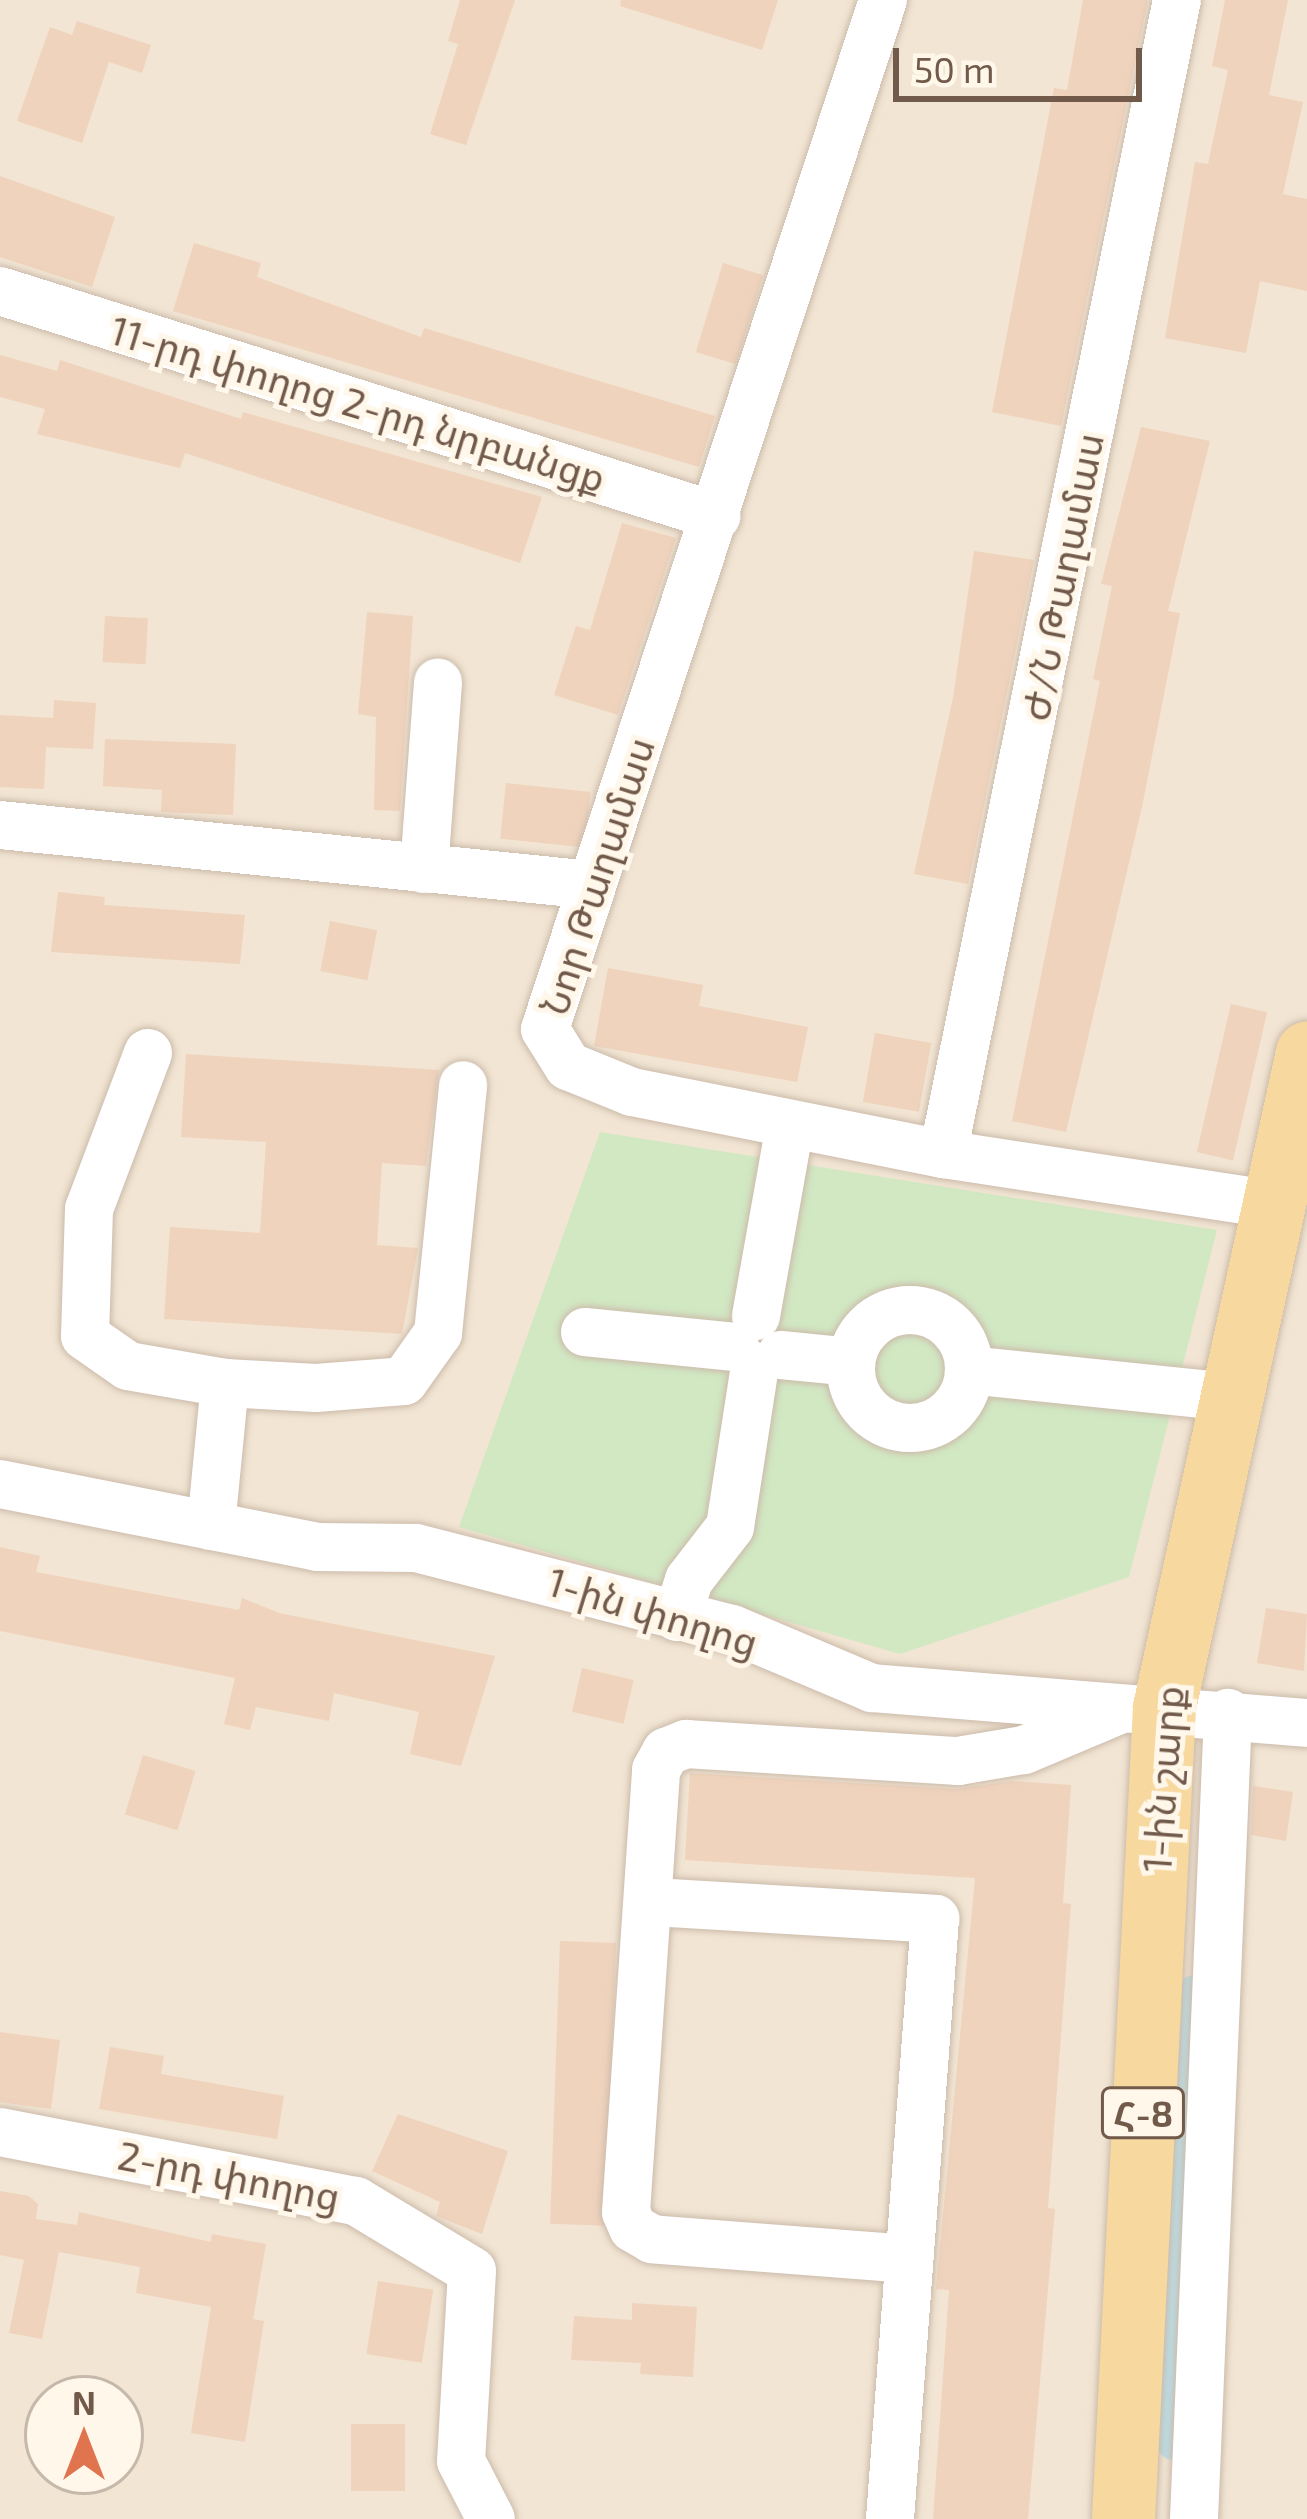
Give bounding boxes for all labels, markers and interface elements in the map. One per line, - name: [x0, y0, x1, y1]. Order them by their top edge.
- scale bar: [899, 24, 1148, 98]
- text: 50 m: [914, 47, 995, 90]
- street label: 11-րդ փողոց 2-րդ նրբանցք: [105, 306, 611, 502]
- street label: Ժ/Ն Թաղամաս: [1011, 429, 1113, 725]
- street label: Նոր Թաղամաս: [530, 731, 664, 1021]
- street label: 1-ին փողոց: [542, 1558, 764, 1666]
- street label: 1-ին շարք: [1133, 1684, 1193, 1874]
- road number: Հ-8: [1098, 2083, 1188, 2143]
- street label: 2-րդ փողոց: [114, 2132, 344, 2220]
- north arrow: [24, 2375, 144, 2495]
- text: N: [72, 2382, 96, 2422]

